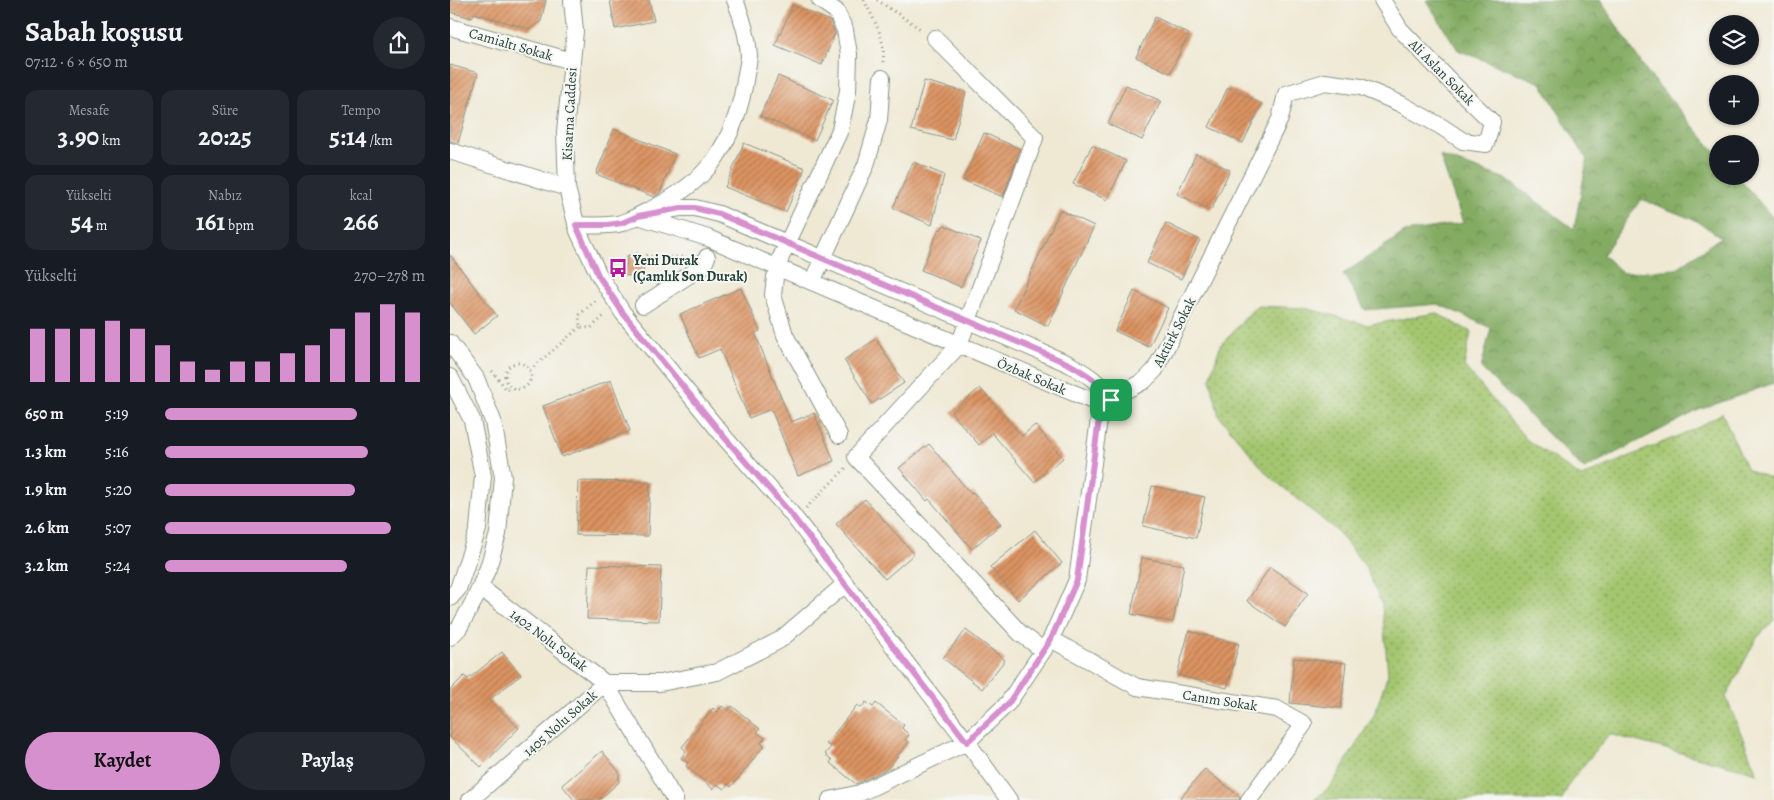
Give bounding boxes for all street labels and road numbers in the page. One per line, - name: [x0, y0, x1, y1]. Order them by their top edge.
- street label: Camialtı Sokak: [467, 23, 555, 66]
- street label: Ali Aslan Sokak: [1404, 34, 1479, 110]
- street label: Kisarna Caddesi: [558, 67, 581, 161]
- street label: Aktürk Sokak: [1148, 294, 1200, 371]
- street label: Özbak Sokak: [994, 353, 1069, 400]
- street label: 1402 Nolu Sokak: [506, 605, 592, 676]
- street label: Canım Sokak: [1181, 685, 1259, 716]
- street label: 1405 Nolu Sokak: [519, 686, 601, 761]

